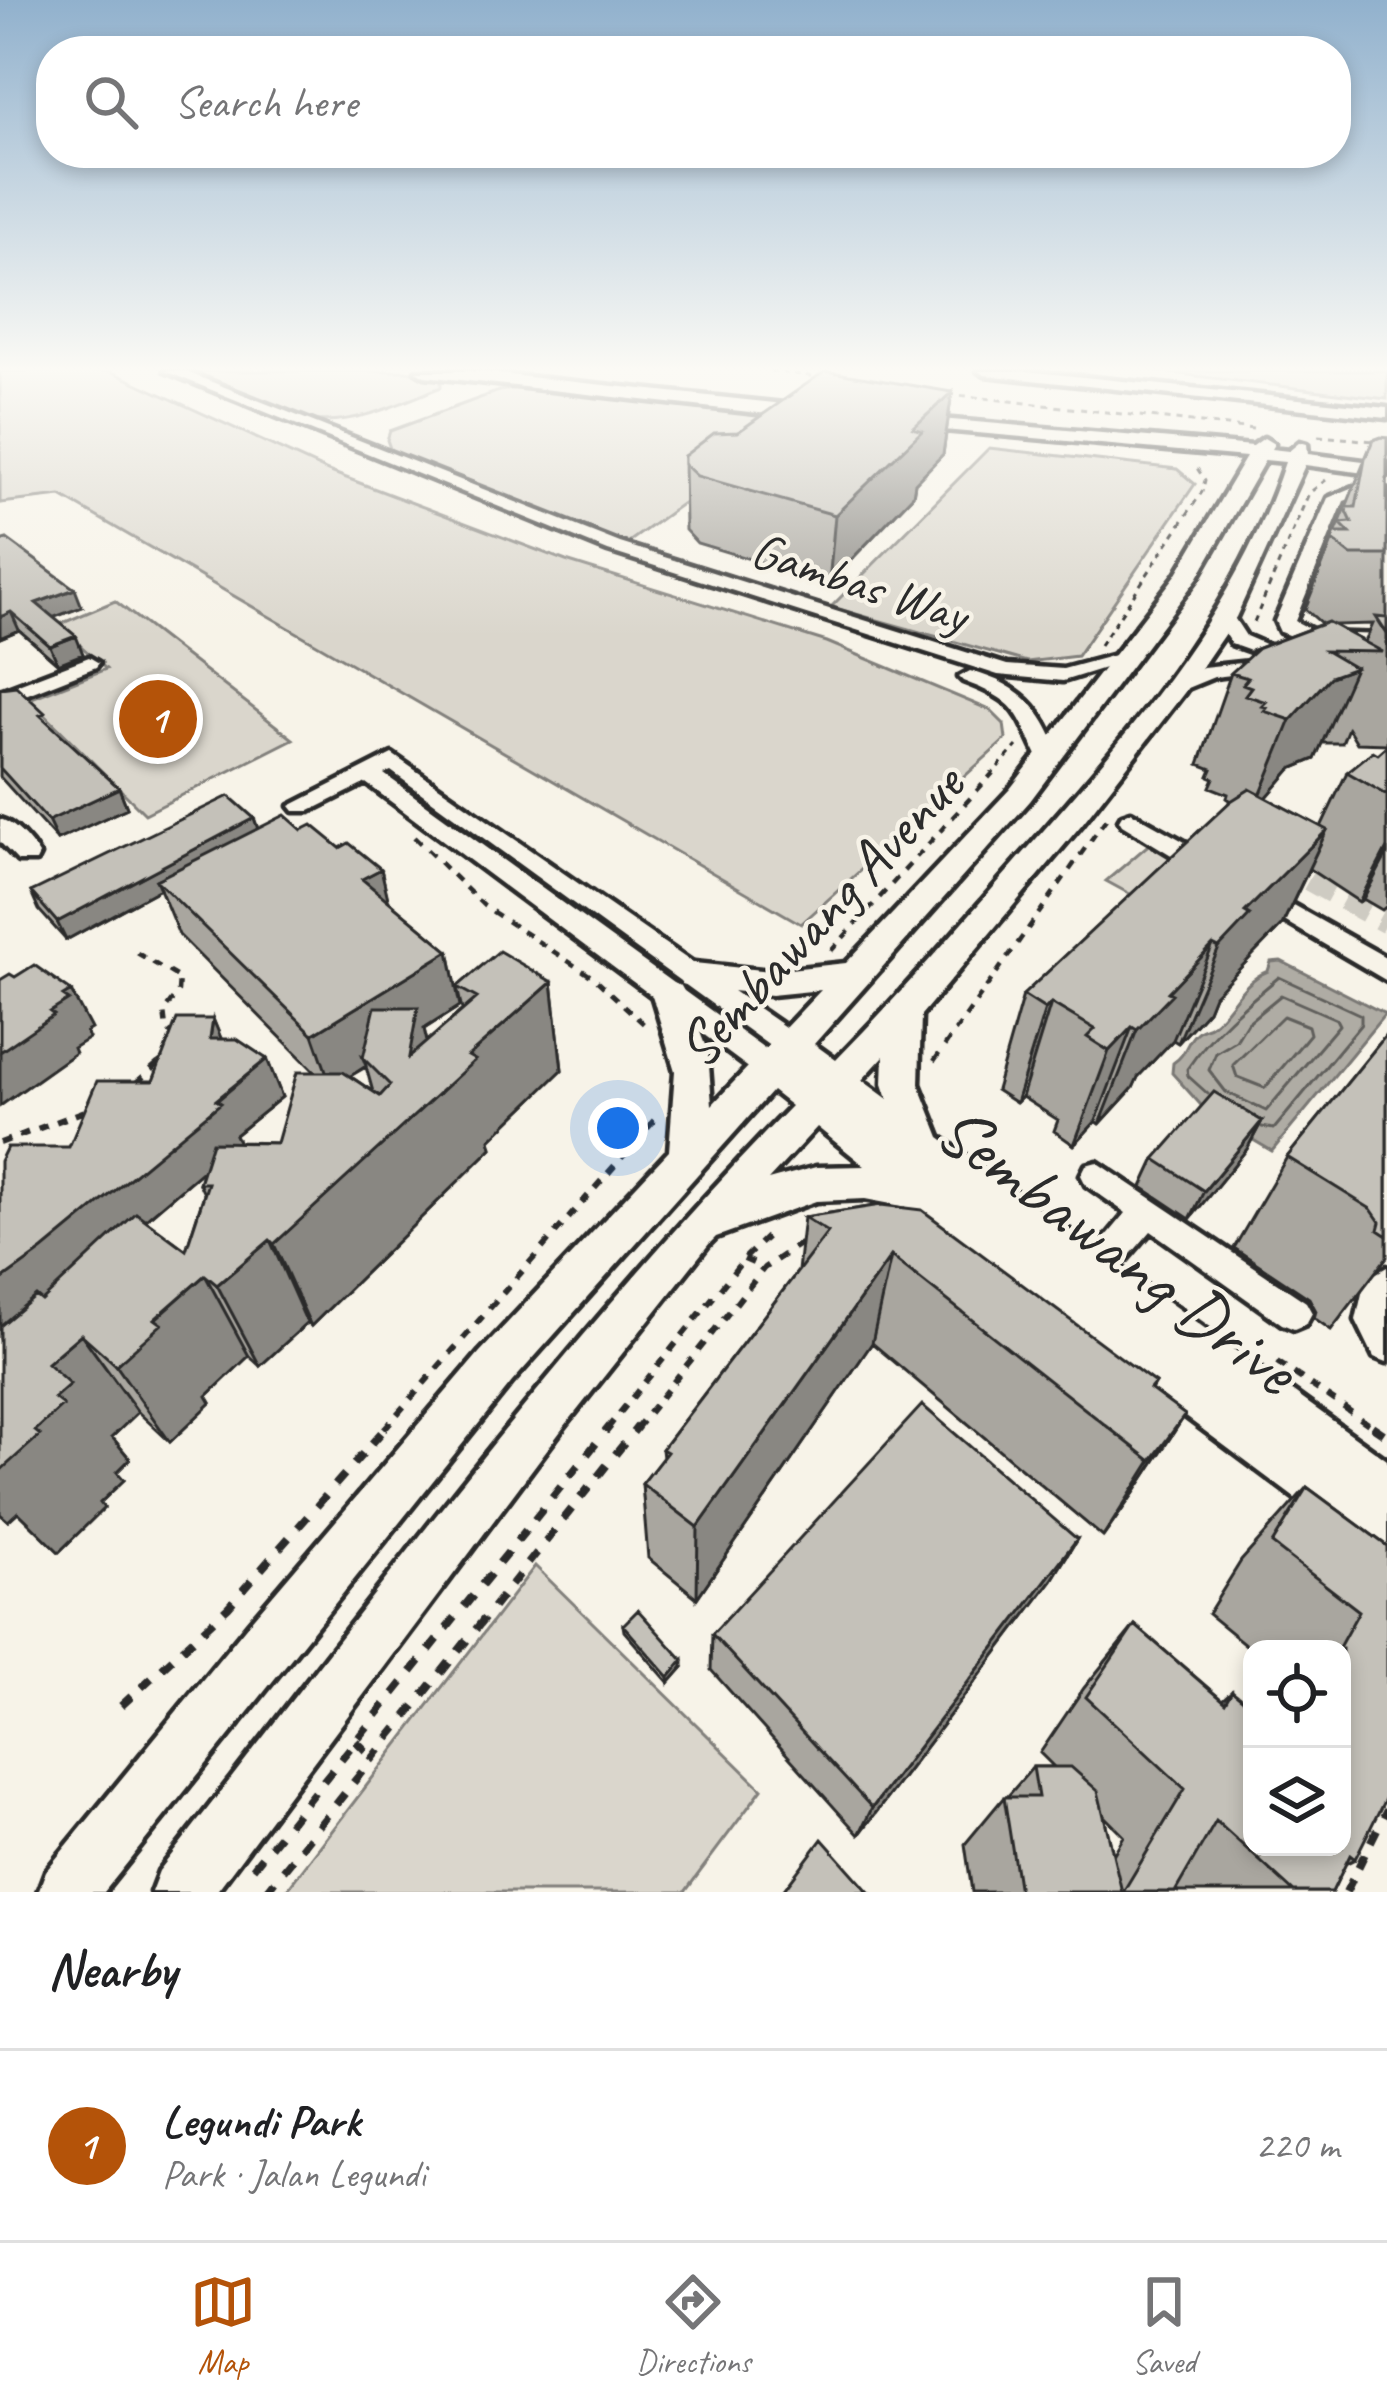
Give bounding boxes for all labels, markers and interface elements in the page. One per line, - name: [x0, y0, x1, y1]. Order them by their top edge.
- search box: [36, 36, 1351, 168]
- icon: search: [78, 69, 144, 135]
- text: Search here: [174, 74, 357, 131]
- street label: Gambas Way: [744, 517, 979, 648]
- pin: 1: [119, 674, 197, 764]
- street label: Sembawang Avenue: [660, 745, 982, 1083]
- street label: Sembawang Drive: [919, 1084, 1319, 1417]
- your location: [588, 1098, 648, 1158]
- map controls: [1243, 1640, 1351, 1856]
- button: locate: [1243, 1640, 1351, 1748]
- button: layers: [1243, 1748, 1351, 1856]
- text: Nearby: [48, 1938, 176, 2002]
- text: Legundi Park: [162, 2093, 360, 2150]
- text: 1: [78, 2121, 96, 2170]
- text: 220 m: [1255, 2121, 1339, 2170]
- text: Park · Jalan Legundi: [162, 2150, 426, 2199]
- tab: Map: [190, 2269, 256, 2383]
- tab: Directions: [636, 2269, 751, 2383]
- tab: Saved: [1131, 2269, 1197, 2383]

